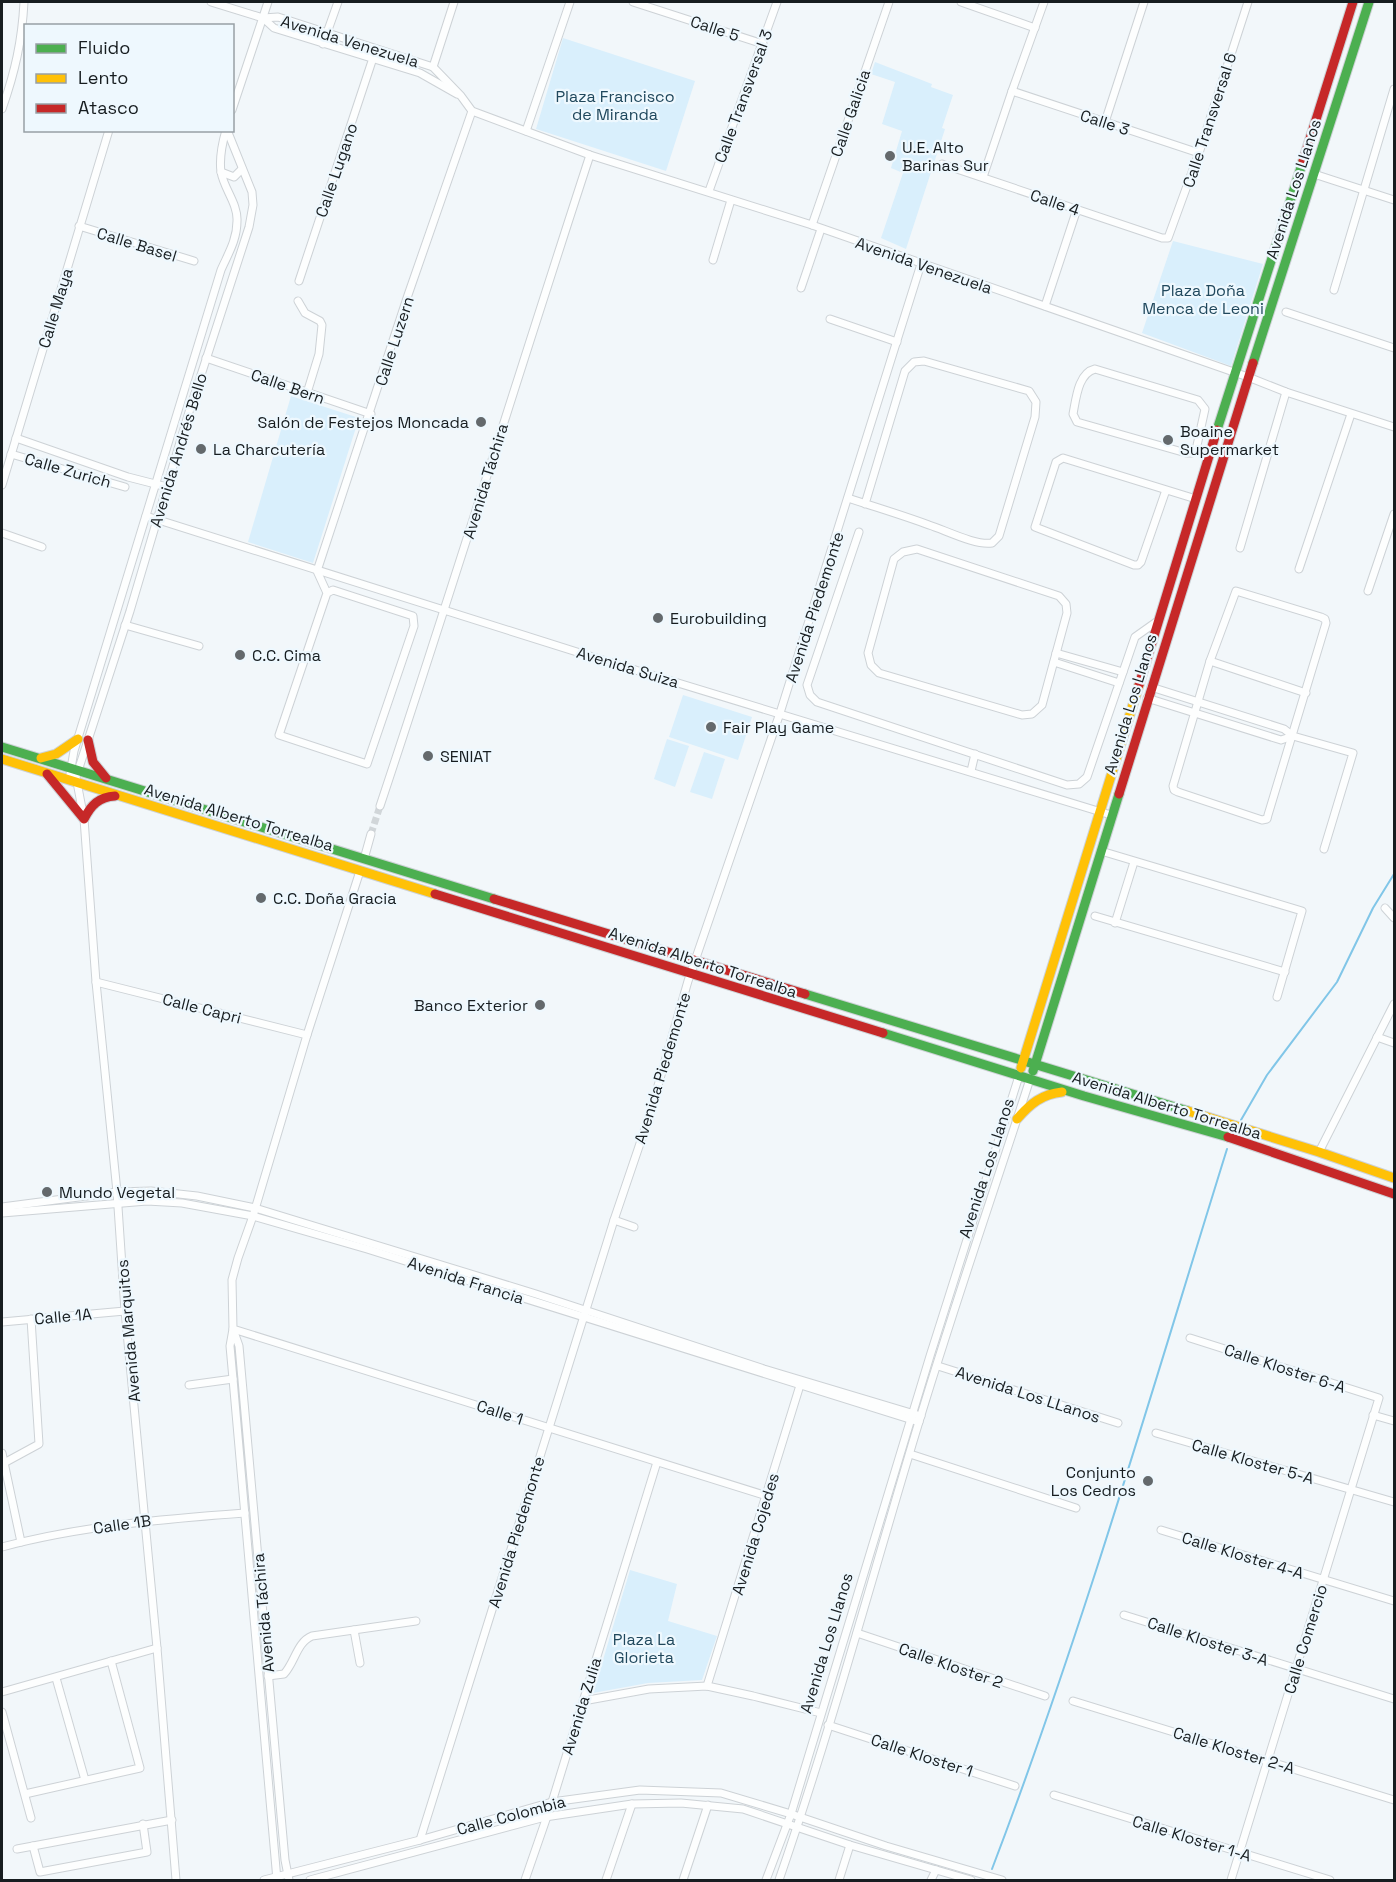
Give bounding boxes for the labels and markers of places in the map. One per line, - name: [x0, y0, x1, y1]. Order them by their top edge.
- place label: U.E. Alto Barinas Sur: [902, 137, 989, 176]
- marker: U.E. Alto Barinas Sur: [883, 149, 897, 163]
- place label: Salón de Festejos Moncada: [258, 412, 469, 433]
- marker: Salón de Festejos Moncada: [474, 415, 488, 429]
- place label: Boaine Supermarket: [1180, 421, 1279, 460]
- marker: Boaine Supermarket: [1161, 433, 1175, 447]
- place label: La Charcutería: [213, 439, 325, 460]
- marker: La Charcutería: [194, 442, 208, 456]
- place label: Eurobuilding: [670, 608, 767, 629]
- marker: Eurobuilding: [651, 611, 665, 625]
- place label: C.C. Cima: [252, 645, 321, 666]
- marker: C.C. Cima: [233, 648, 247, 662]
- place label: Fair Play Game: [723, 717, 834, 738]
- marker: Fair Play Game: [704, 720, 718, 734]
- place label: SENIAT: [440, 746, 492, 767]
- marker: SENIAT: [421, 749, 435, 763]
- place label: C.C. Doña Gracia: [273, 888, 396, 909]
- marker: C.C. Doña Gracia: [254, 891, 268, 905]
- place label: Banco Exterior: [414, 995, 528, 1016]
- marker: Banco Exterior: [533, 998, 547, 1012]
- place label: Mundo Vegetal: [59, 1182, 175, 1203]
- marker: Mundo Vegetal: [40, 1185, 54, 1199]
- place label: Conjunto Los Cedros: [1051, 1462, 1136, 1501]
- marker: Conjunto Los Cedros: [1141, 1474, 1155, 1488]

